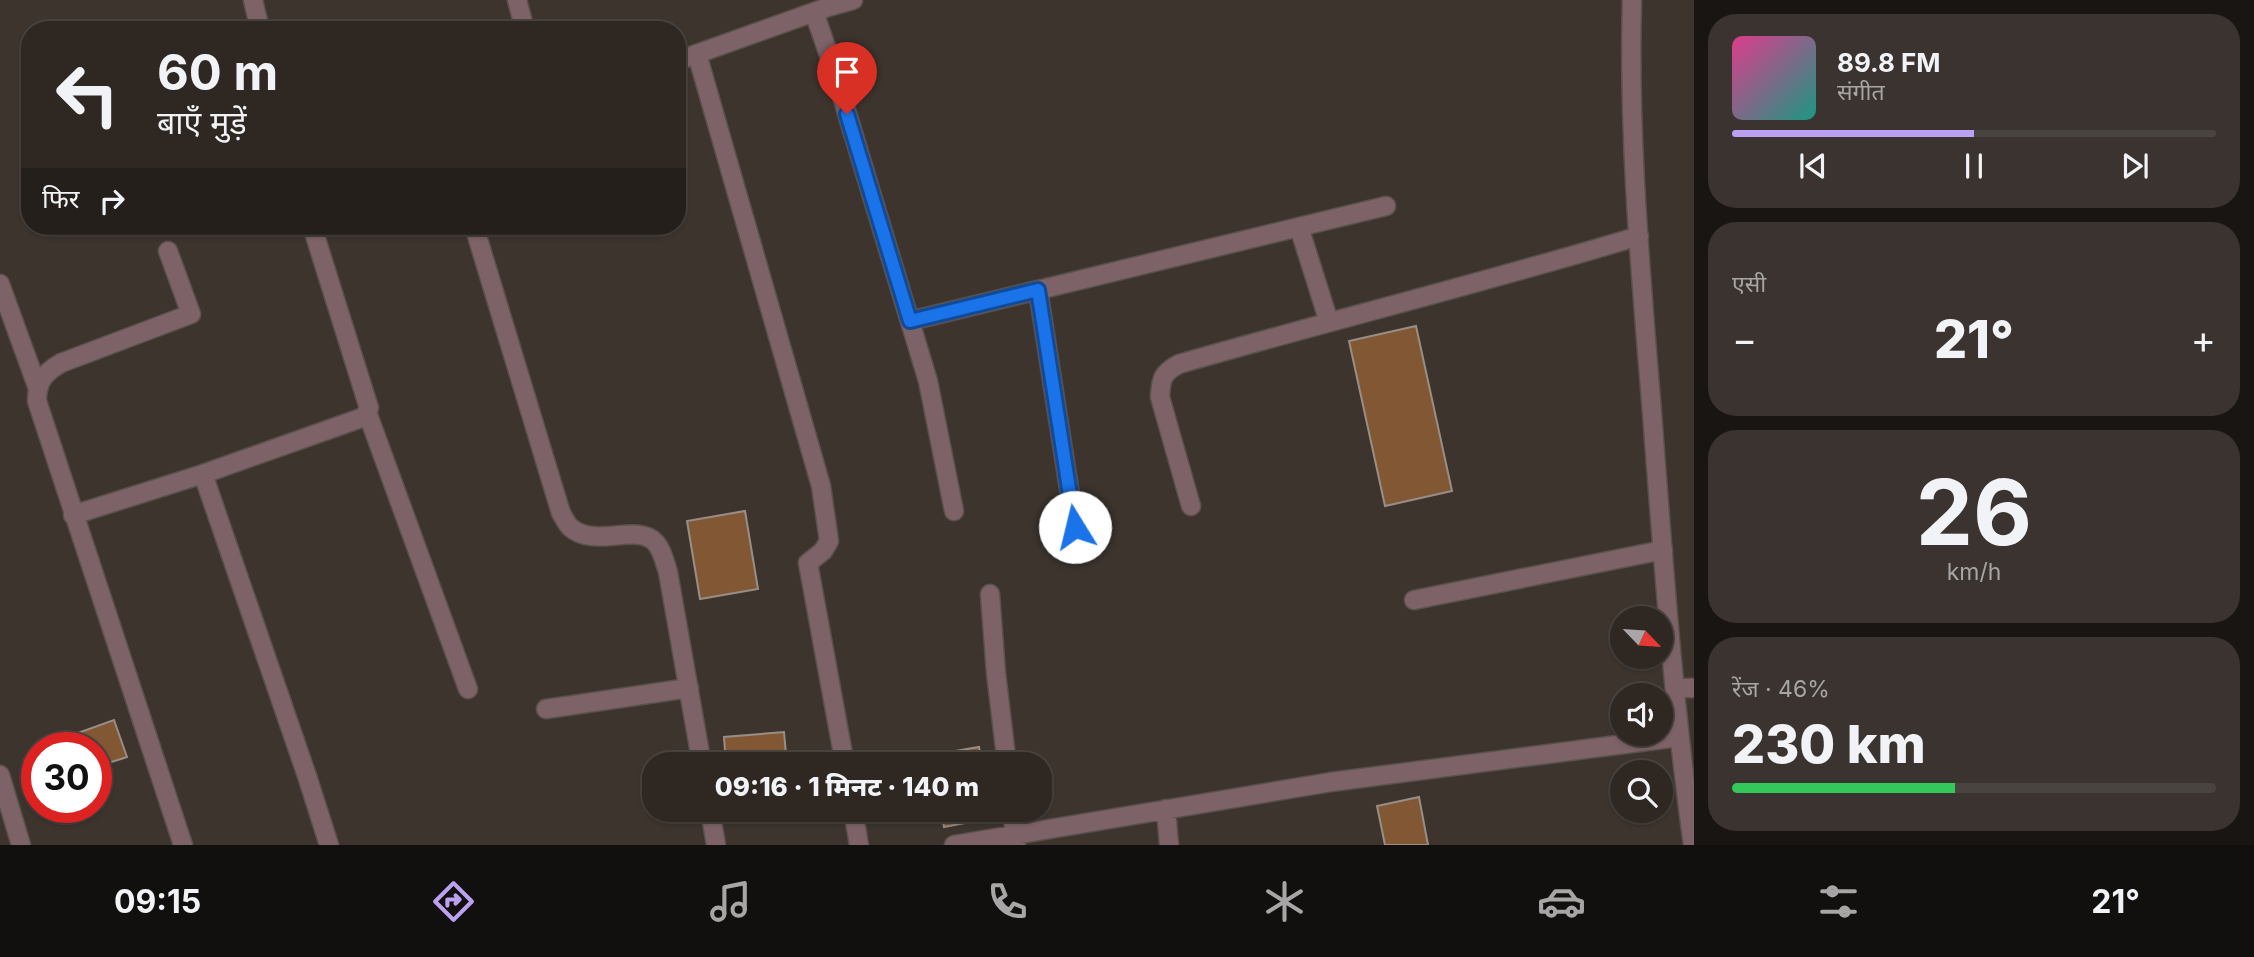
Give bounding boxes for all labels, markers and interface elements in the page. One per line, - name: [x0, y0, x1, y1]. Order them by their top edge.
- pin: [817, 42, 877, 114]
- text: 60 m: [157, 43, 278, 102]
- text: 89.8 FM: [1837, 47, 1941, 78]
- icon: left: [42, 49, 133, 140]
- icon: arrive: [828, 53, 866, 91]
- text: संगीत: [1837, 78, 1885, 106]
- text: बाएँ मुड़ें: [157, 103, 247, 142]
- icon: previous: [1794, 147, 1832, 185]
- icon: pause: [1955, 147, 1993, 185]
- icon: next: [2116, 147, 2154, 185]
- icon: right: [93, 182, 131, 220]
- text: फिर: [42, 183, 79, 214]
- text: एसी: [1732, 270, 1766, 298]
- text: 21°: [1934, 308, 2014, 371]
- text: −: [1732, 316, 1757, 362]
- text: +: [2191, 316, 2216, 362]
- text: 26: [1916, 457, 2032, 567]
- position arrow: [1038, 490, 1112, 564]
- text: km/h: [1947, 558, 2001, 586]
- north arrow: [1610, 606, 1673, 668]
- map controls: [1610, 606, 1673, 823]
- text: रेंज · 46%: [1732, 675, 1830, 703]
- button: sound: [1610, 683, 1673, 746]
- text: 230 km: [1732, 713, 1926, 776]
- speed limit sign: 30: [21, 732, 112, 823]
- button: search: [1610, 760, 1673, 823]
- text: 09:16 · 1 मिनट · 140 m: [715, 771, 979, 802]
- icon: directions: [429, 877, 478, 926]
- icon: music: [706, 877, 755, 926]
- icon: phone: [983, 877, 1032, 926]
- icon: climate: [1260, 877, 1309, 926]
- icon: car: [1537, 877, 1586, 926]
- icon: filters: [1814, 877, 1863, 926]
- text: 09:15: [114, 882, 201, 921]
- text: 21°: [2091, 882, 2140, 921]

